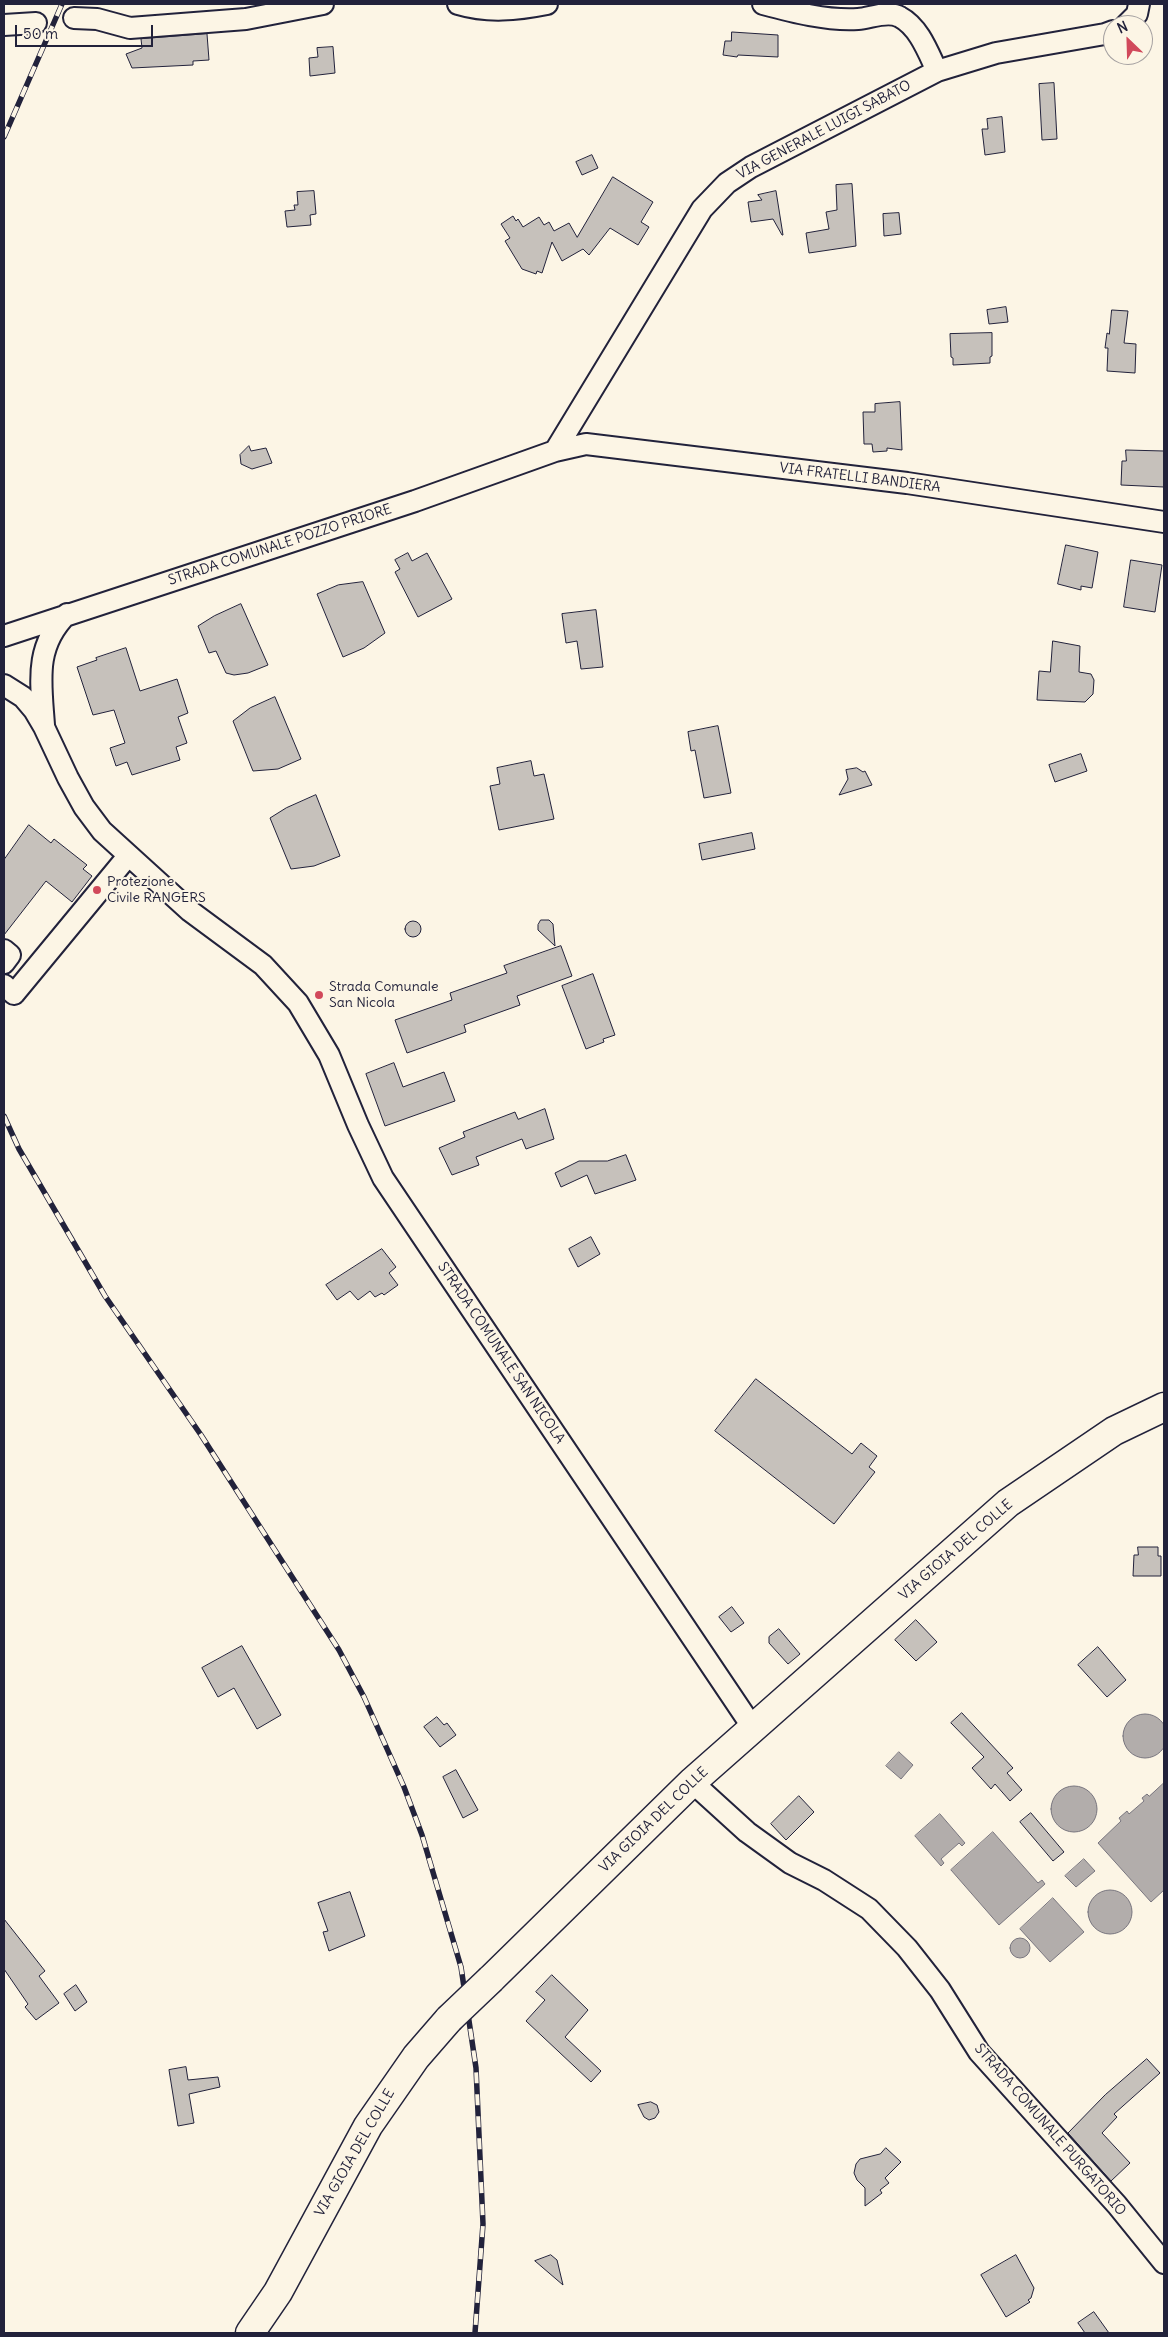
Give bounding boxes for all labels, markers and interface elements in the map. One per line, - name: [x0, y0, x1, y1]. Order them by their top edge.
- scale bar: [18, 15, 155, 47]
- north arrow: [1103, 15, 1153, 65]
- text: N: [1114, 17, 1130, 37]
- text: 50 m: [23, 24, 58, 43]
- street label: VIA GENERALE LUIGI SABATO: [734, 77, 914, 183]
- street label: VIA FRATELLI BANDIERA: [778, 460, 942, 496]
- street label: STRADA COMUNALE POZZO PRIORE: [166, 501, 394, 589]
- place label: Protezione Civile RANGERS: [107, 874, 206, 906]
- marker: Protezione Civile RANGERS: [91, 884, 103, 896]
- place label: Strada Comunale San Nicola: [329, 979, 438, 1012]
- marker: Strada Comunale San Nicola: [313, 989, 325, 1001]
- street label: STRADA COMUNALE SAN NICOLA: [434, 1259, 568, 1447]
- street label: VIA GIOIA DEL COLLE: [896, 1496, 1016, 1604]
- street label: VIA GIOIA DEL COLLE: [596, 1764, 712, 1876]
- street label: STRADA COMUNALE PURGATORIO: [971, 2041, 1129, 2219]
- street label: VIA GIOIA DEL COLLE: [312, 2086, 398, 2220]

